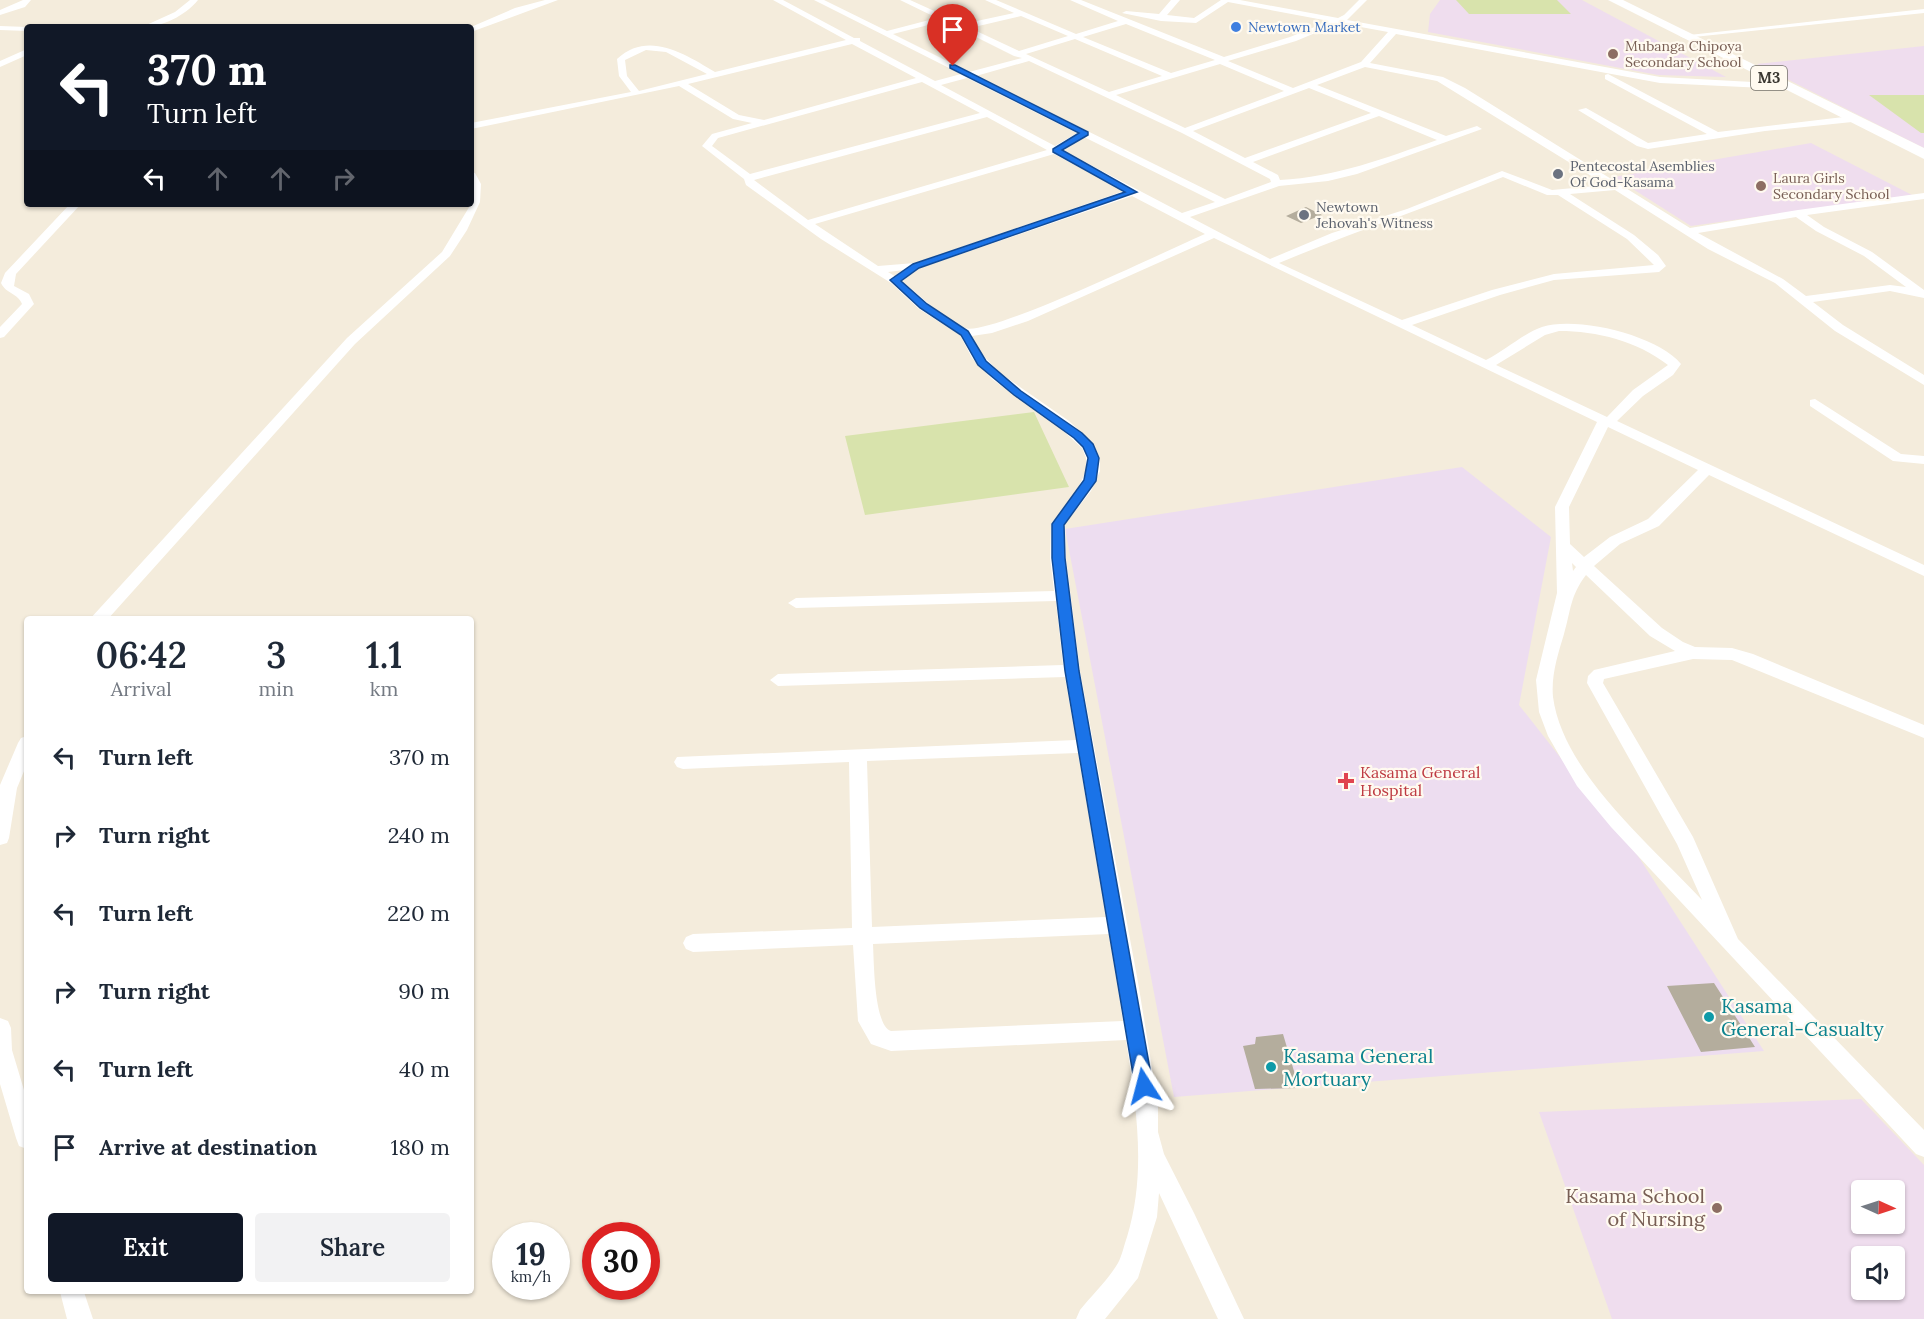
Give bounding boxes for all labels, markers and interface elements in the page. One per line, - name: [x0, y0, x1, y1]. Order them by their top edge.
- pin: [927, 4, 978, 66]
- icon: arrive: [936, 13, 969, 46]
- place label: Newtown Market: [1248, 18, 1361, 36]
- marker: Newtown Market: [1229, 20, 1243, 34]
- place label: Mubanga Chipoya Secondary School: [1625, 37, 1742, 71]
- text: 370 m: [147, 43, 267, 97]
- marker: Mubanga Chipoya Secondary School: [1606, 47, 1620, 61]
- icon: left: [48, 48, 126, 126]
- road number: M3: [1751, 66, 1787, 90]
- text: Turn left: [147, 96, 257, 130]
- place label: Pentecostal Asemblies Of God-Kasama: [1570, 157, 1715, 191]
- icon: left: [138, 162, 171, 195]
- icon: ahead: [201, 162, 234, 195]
- icon: ahead: [264, 162, 297, 195]
- icon: right: [327, 162, 360, 195]
- marker: Pentecostal Asemblies Of God-Kasama: [1551, 167, 1565, 181]
- place label: Laura Girls Secondary School: [1773, 169, 1890, 203]
- marker: Laura Girls Secondary School: [1754, 179, 1768, 193]
- place label: Newtown Jehovah's Witness: [1315, 198, 1433, 232]
- marker: Newtown Jehovah's Witness: [1297, 208, 1311, 222]
- text: 06:42: [96, 632, 187, 678]
- text: 3: [266, 632, 286, 678]
- text: 1.1: [366, 632, 402, 678]
- text: Arrival: [111, 676, 172, 701]
- text: min: [258, 676, 294, 701]
- text: km: [370, 676, 398, 701]
- icon: left: [48, 741, 81, 774]
- text: Turn left: [99, 743, 193, 771]
- text: 370 m: [389, 743, 450, 771]
- place label: Kasama General Hospital: [1360, 762, 1480, 800]
- marker: Kasama General Hospital: [1337, 772, 1355, 790]
- icon: right: [48, 819, 81, 852]
- text: Turn right: [99, 821, 210, 849]
- text: 240 m: [388, 821, 450, 849]
- icon: left: [48, 897, 81, 930]
- text: Turn left: [99, 899, 193, 927]
- text: 220 m: [387, 899, 450, 927]
- icon: right: [48, 975, 81, 1008]
- text: Turn right: [99, 977, 210, 1005]
- text: 90 m: [398, 977, 450, 1005]
- place label: Kasama General-Casualty: [1721, 993, 1884, 1041]
- marker: Kasama General-Casualty: [1702, 1010, 1716, 1024]
- place label: Kasama General Mortuary: [1283, 1043, 1433, 1091]
- icon: left: [48, 1053, 81, 1086]
- position arrow: [1112, 1054, 1176, 1118]
- text: Turn left: [99, 1055, 193, 1083]
- text: 40 m: [399, 1055, 450, 1083]
- marker: Kasama General Mortuary: [1264, 1060, 1278, 1074]
- icon: arrive: [48, 1131, 81, 1164]
- text: Arrive at destination: [99, 1133, 317, 1161]
- text: 180 m: [391, 1133, 450, 1161]
- north arrow: [1851, 1180, 1905, 1234]
- map controls: [1851, 1180, 1905, 1300]
- place label: Kasama School of Nursing: [1565, 1183, 1706, 1231]
- marker: Kasama School of Nursing: [1710, 1201, 1724, 1215]
- button: Exit: [48, 1213, 243, 1282]
- button: Share: [255, 1213, 450, 1282]
- speed limit sign: 30: [582, 1222, 660, 1300]
- text: 19: [516, 1235, 546, 1273]
- button: sound: [1851, 1246, 1905, 1300]
- text: km/h: [511, 1267, 551, 1286]

